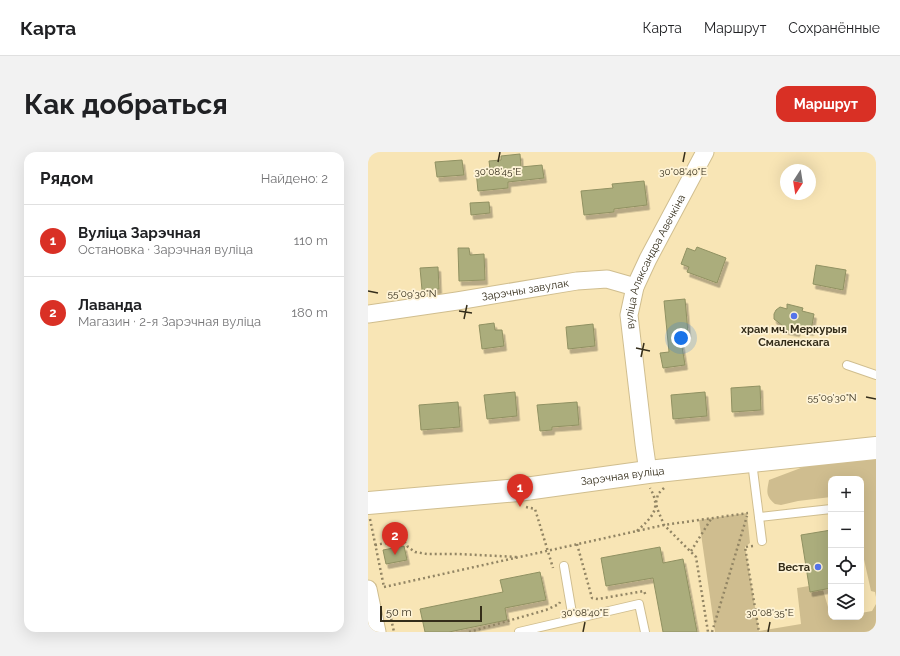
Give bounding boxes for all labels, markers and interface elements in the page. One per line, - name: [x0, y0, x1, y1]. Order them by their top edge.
- text: Карта: [20, 17, 76, 39]
- text: Карта: [643, 20, 682, 36]
- text: Маршрут: [704, 20, 766, 36]
- text: Сохранённые: [788, 20, 880, 36]
- button: Маршрут: [776, 86, 876, 122]
- text: Как добраться: [24, 88, 228, 121]
- north arrow: [780, 164, 816, 200]
- text: 30°08'45"E: [475, 166, 521, 177]
- text: 30°08'40"E: [659, 166, 707, 177]
- text: Рядом: [40, 168, 93, 188]
- text: Найдено: 2: [261, 171, 328, 186]
- street label: вуліца Аляксандра Авечкіна: [623, 192, 688, 330]
- text: Вуліца Зарэчная: [78, 224, 201, 242]
- text: 1: [50, 233, 56, 248]
- text: 110 m: [294, 233, 328, 248]
- text: Остановка · Зарэчная вуліца: [78, 242, 253, 257]
- street label: Зарэчны завулак: [481, 276, 570, 304]
- text: 55°09'30"N: [387, 288, 437, 299]
- text: Лаванда: [78, 296, 142, 314]
- text: 2: [49, 305, 57, 320]
- text: 180 m: [292, 305, 328, 320]
- marker: храм мч. Меркурыя Смаленскага: [789, 311, 799, 321]
- text: Магазин · 2-я Зарэчная вуліца: [78, 314, 261, 329]
- place label: храм мч. Меркурыя Смаленскага: [741, 323, 847, 349]
- your location: [671, 328, 691, 348]
- text: 55°09'30"N: [807, 392, 857, 403]
- street label: Зарэчная вуліца: [580, 464, 665, 488]
- pin: 1: [507, 474, 533, 507]
- map controls: [828, 476, 864, 620]
- button: +: [828, 476, 864, 512]
- button: −: [828, 512, 864, 548]
- pin: 2: [382, 522, 408, 555]
- button: locate: [828, 548, 864, 584]
- place label: Веста: [778, 561, 810, 574]
- marker: Веста: [813, 562, 823, 572]
- button: layers: [828, 584, 864, 620]
- scale bar: [380, 604, 482, 623]
- text: 50 m: [386, 606, 412, 619]
- text: 30°08'40"E: [561, 607, 609, 618]
- text: 30°08'35"E: [746, 607, 794, 618]

